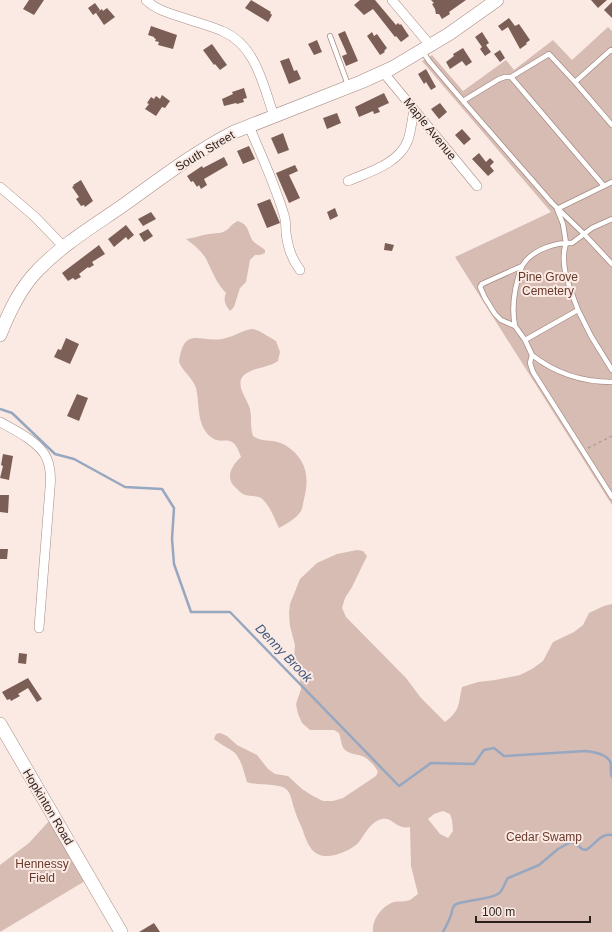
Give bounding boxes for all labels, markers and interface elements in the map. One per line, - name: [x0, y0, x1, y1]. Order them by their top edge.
- street label: Maple Avenue: [401, 95, 460, 163]
- street label: South Street: [173, 127, 238, 174]
- park label: Pine Grove Cemetery: [518, 270, 578, 298]
- water label: Denny Brook: [253, 621, 317, 686]
- street label: Hopkinton Road: [20, 767, 76, 847]
- park label: Cedar Swamp: [506, 830, 582, 844]
- park label: Hennessy Field: [15, 857, 69, 885]
- scale bar: [476, 898, 590, 924]
- text: 100 m: [482, 905, 515, 919]

